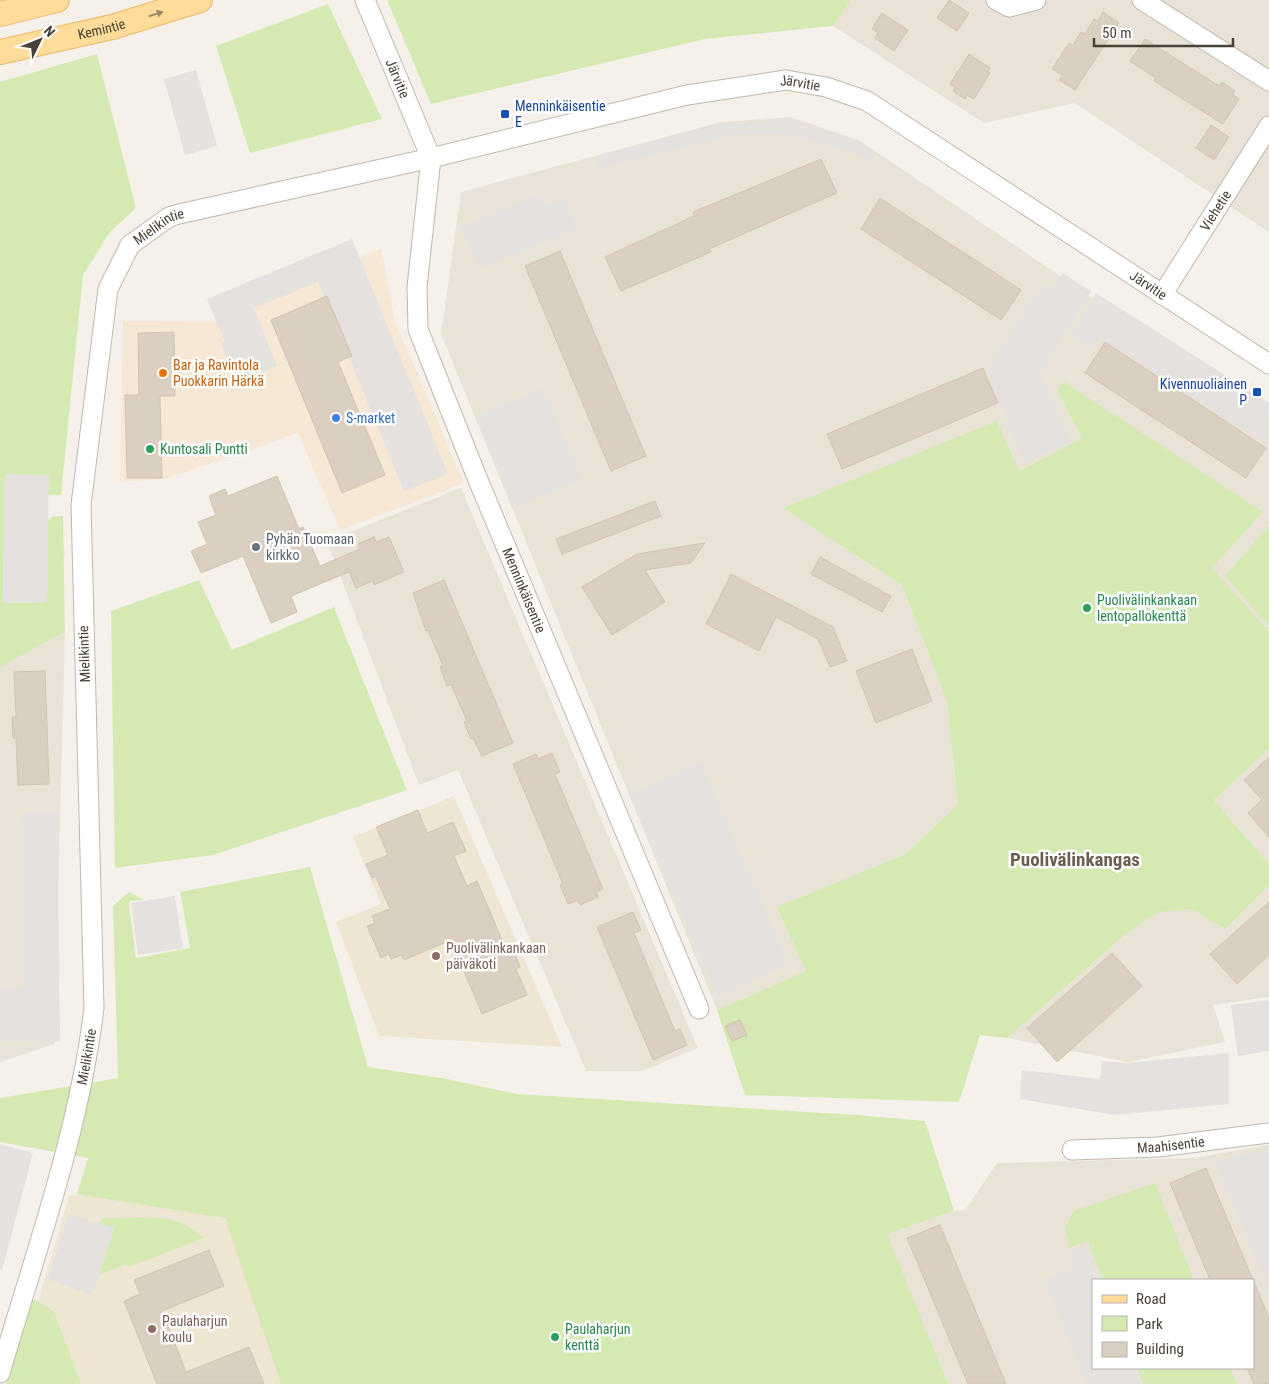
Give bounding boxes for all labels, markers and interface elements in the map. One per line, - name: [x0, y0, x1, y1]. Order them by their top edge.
- one-way arrow: [149, 9, 164, 17]
- north arrow: [15, 15, 65, 65]
- street label: Kemintie: [76, 15, 128, 42]
- scale bar: [1094, 15, 1233, 47]
- text: N: [41, 23, 58, 40]
- text: 50 m: [1102, 24, 1132, 42]
- street label: Järvitie: [382, 56, 413, 101]
- street label: Järvitie: [779, 72, 822, 94]
- place label: Menninkäisentie E: [515, 98, 606, 130]
- marker: Menninkäisentie E: [499, 108, 511, 120]
- street label: Viehetie: [1197, 187, 1234, 234]
- street label: Mielikintie: [130, 205, 186, 248]
- street label: Järvitie: [1127, 267, 1170, 303]
- place label: Bar ja Ravintola Puokkarin Härkä: [173, 357, 264, 389]
- marker: Bar ja Ravintola Puokkarin Härkä: [157, 367, 169, 379]
- place label: Kivennuoliainen P: [1160, 376, 1247, 408]
- marker: Kivennuoliainen P: [1251, 386, 1263, 398]
- place label: S-market: [346, 410, 395, 426]
- marker: S-market: [330, 412, 342, 424]
- place label: Kuntosali Puntti: [160, 441, 248, 457]
- marker: Kuntosali Puntti: [144, 443, 156, 455]
- place label: Pyhän Tuomaan kirkko: [266, 531, 354, 563]
- marker: Pyhän Tuomaan kirkko: [250, 541, 262, 553]
- street label: Menninkäisentie: [499, 545, 549, 636]
- place label: Puolivälinkankaan lentopallokenttä: [1097, 592, 1197, 624]
- marker: Puolivälinkankaan lentopallokenttä: [1081, 602, 1093, 614]
- street label: Mielikintie: [75, 625, 93, 683]
- district label: Puolivälinkangas: [1010, 848, 1140, 871]
- place label: Puolivälinkankaan päiväkoti: [446, 940, 546, 972]
- marker: Puolivälinkankaan päiväkoti: [430, 950, 442, 962]
- street label: Mielikintie: [73, 1027, 99, 1086]
- street label: Maahisentie: [1137, 1133, 1206, 1156]
- legend: [1092, 1279, 1254, 1369]
- text: Road: [1136, 1290, 1166, 1308]
- place label: Paulaharjun koulu: [162, 1313, 228, 1345]
- text: Park: [1136, 1315, 1163, 1333]
- place label: Paulaharjun kenttä: [565, 1321, 631, 1353]
- marker: Paulaharjun koulu: [146, 1323, 158, 1335]
- marker: Paulaharjun kenttä: [549, 1331, 561, 1343]
- text: Building: [1136, 1340, 1184, 1358]

